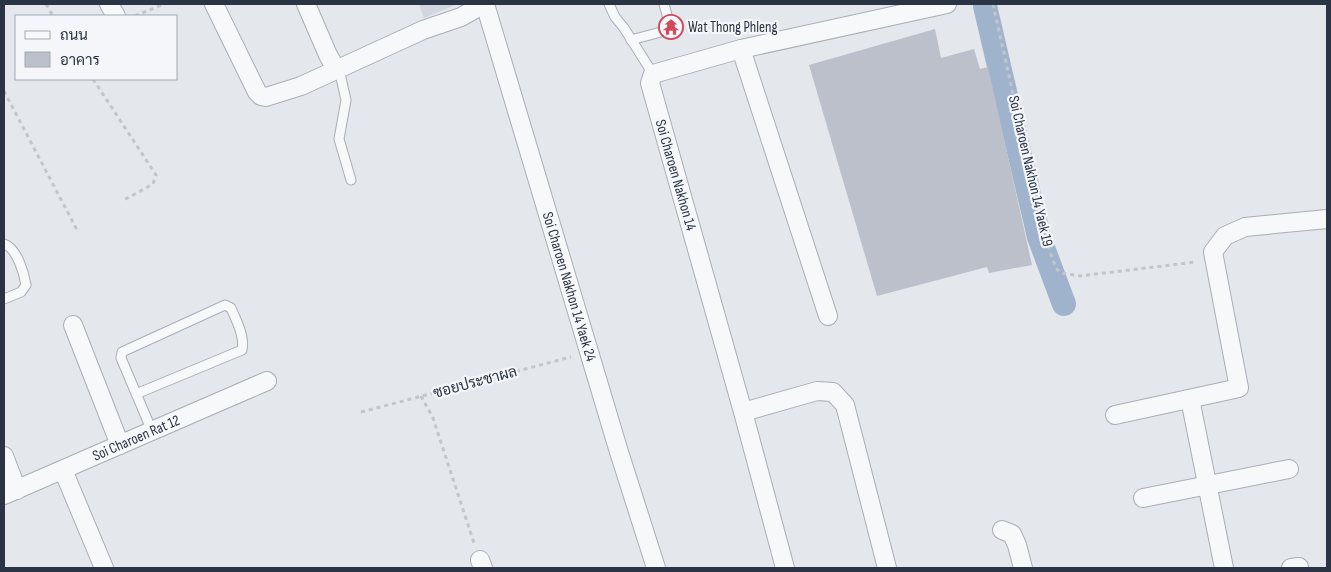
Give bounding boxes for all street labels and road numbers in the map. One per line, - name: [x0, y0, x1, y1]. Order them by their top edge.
- street label: Soi Charoen Nakhon 14 Yaek 19: [1004, 94, 1057, 248]
- street label: Soi Charoen Nakhon 14: [651, 117, 700, 233]
- street label: Soi Charoen Nakhon 14 Yaek 24: [538, 210, 600, 364]
- street label: ซอยประชาผล: [431, 362, 519, 403]
- street label: Soi Charoen Rat 12: [90, 411, 183, 466]

